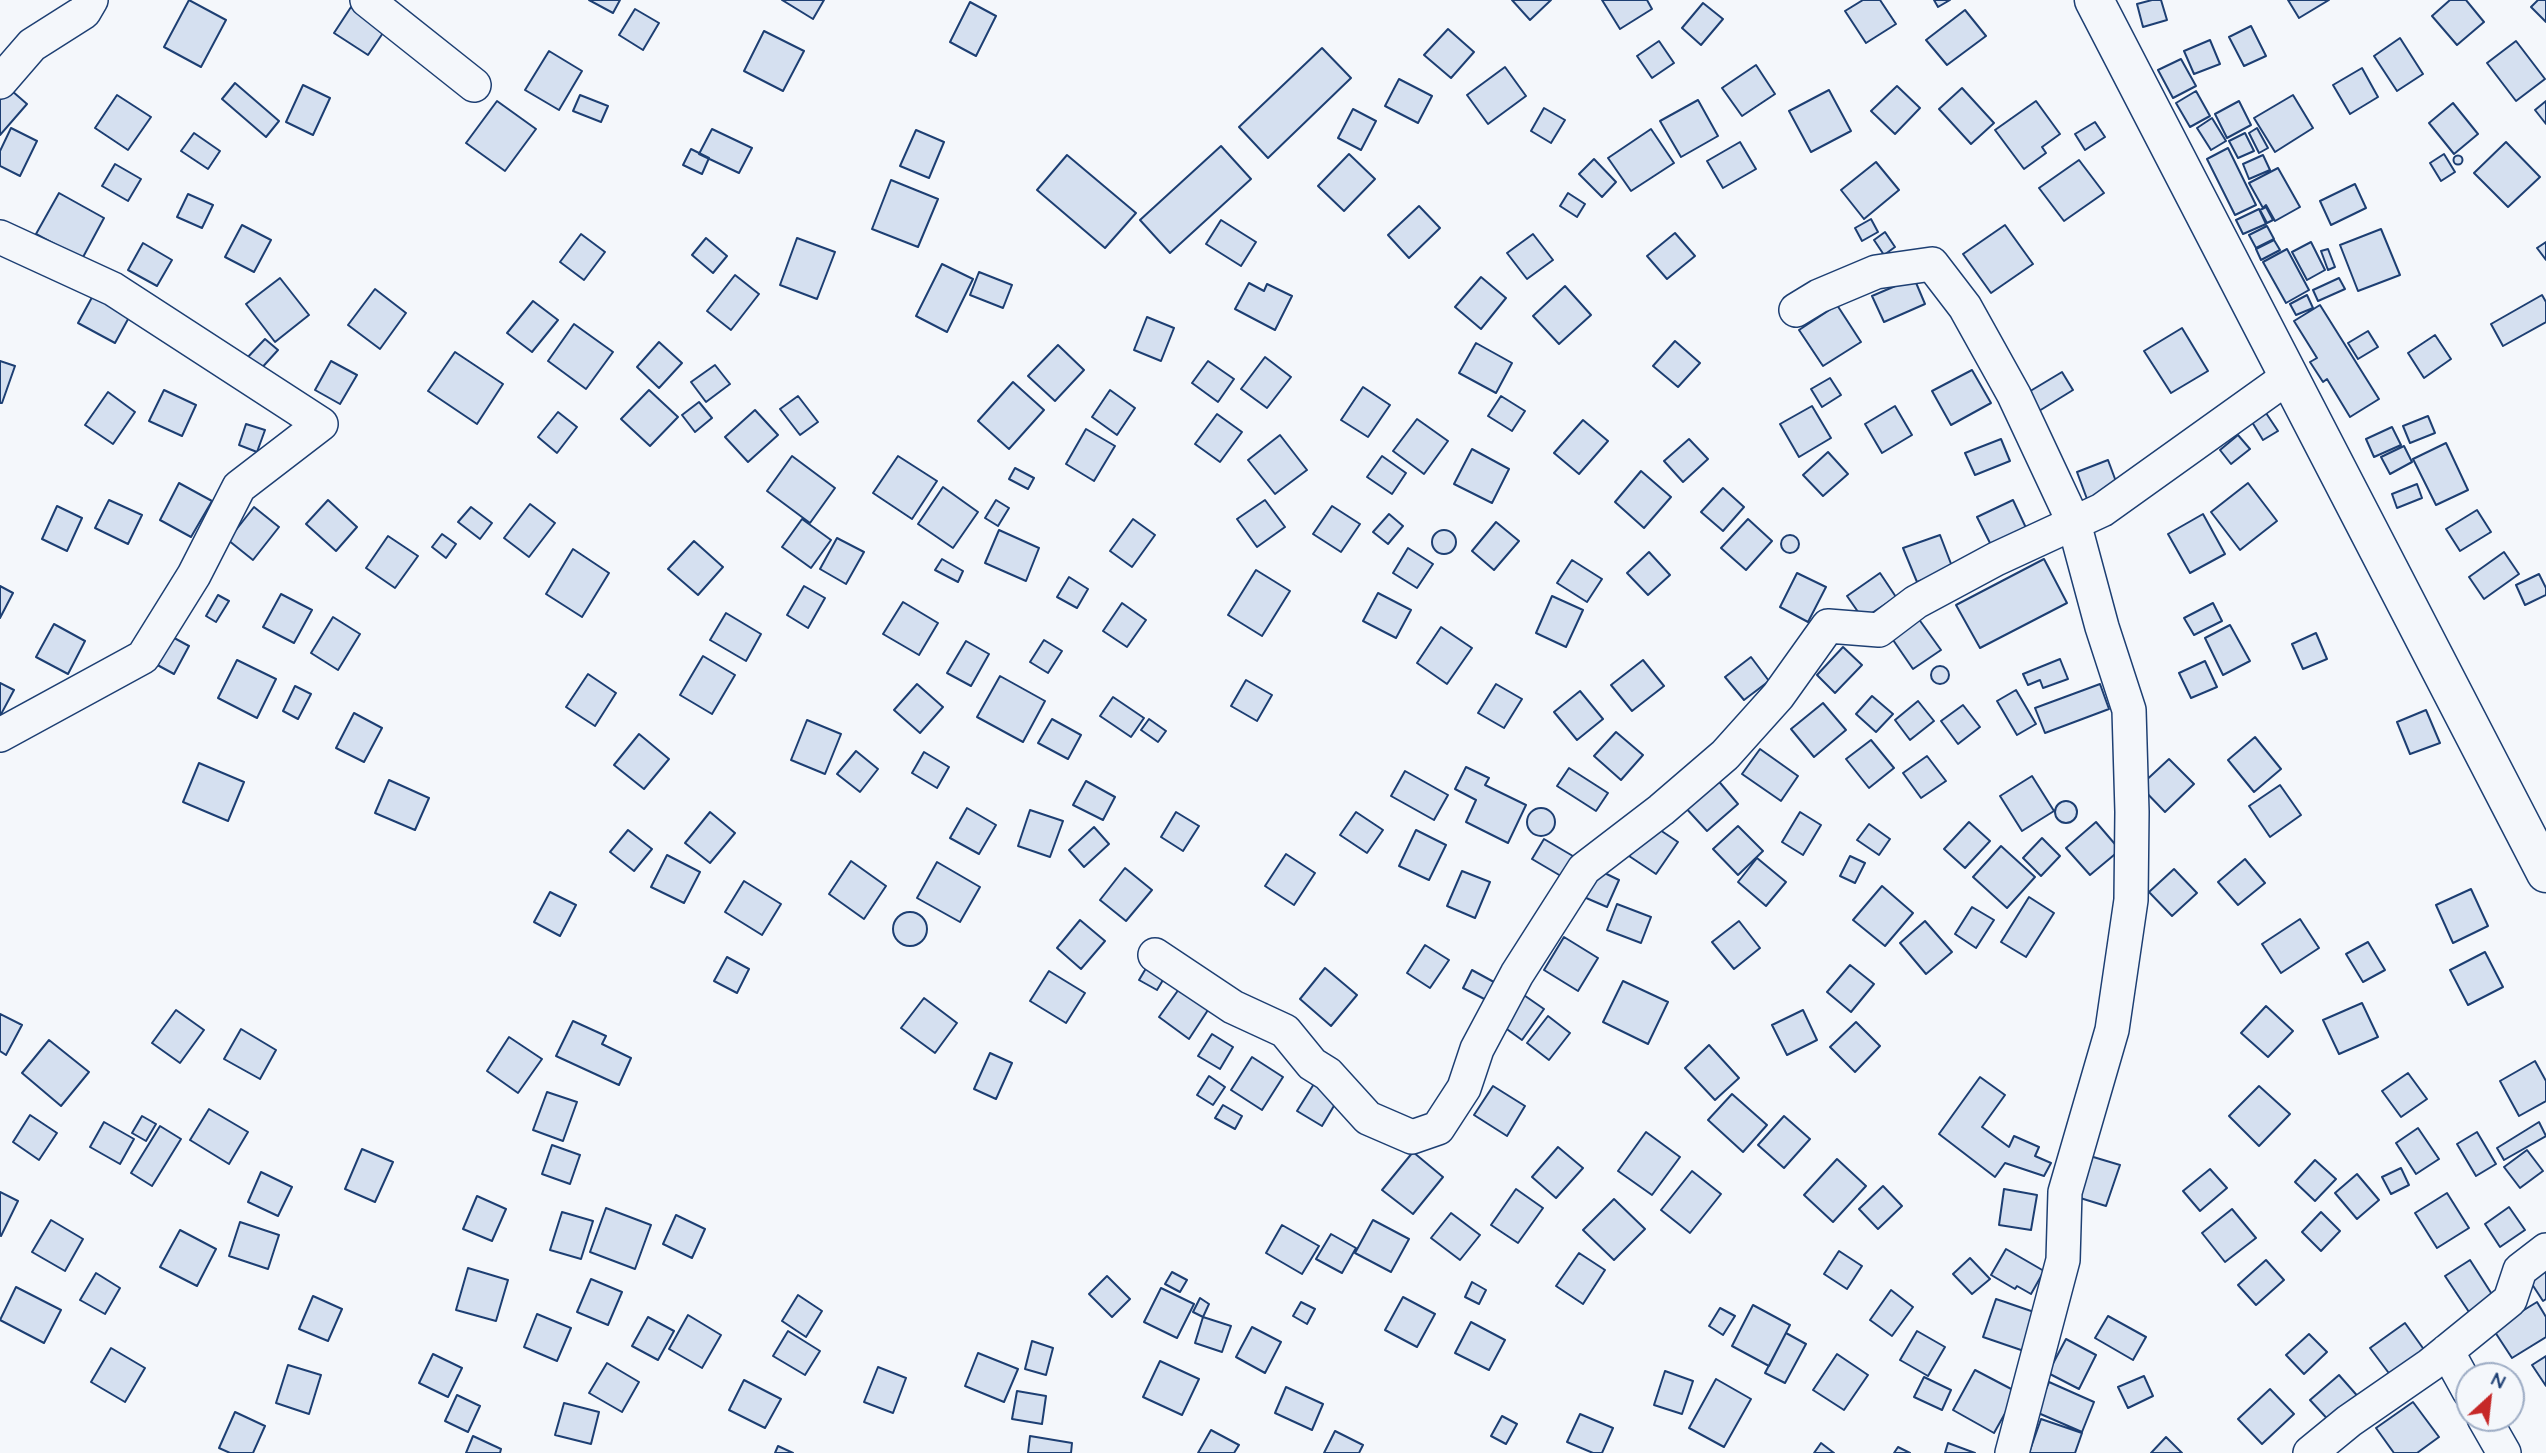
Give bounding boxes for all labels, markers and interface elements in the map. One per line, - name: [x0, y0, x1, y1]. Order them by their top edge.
- north arrow: [2455, 1362, 2525, 1432]
- text: N: [2487, 1366, 2510, 1394]

